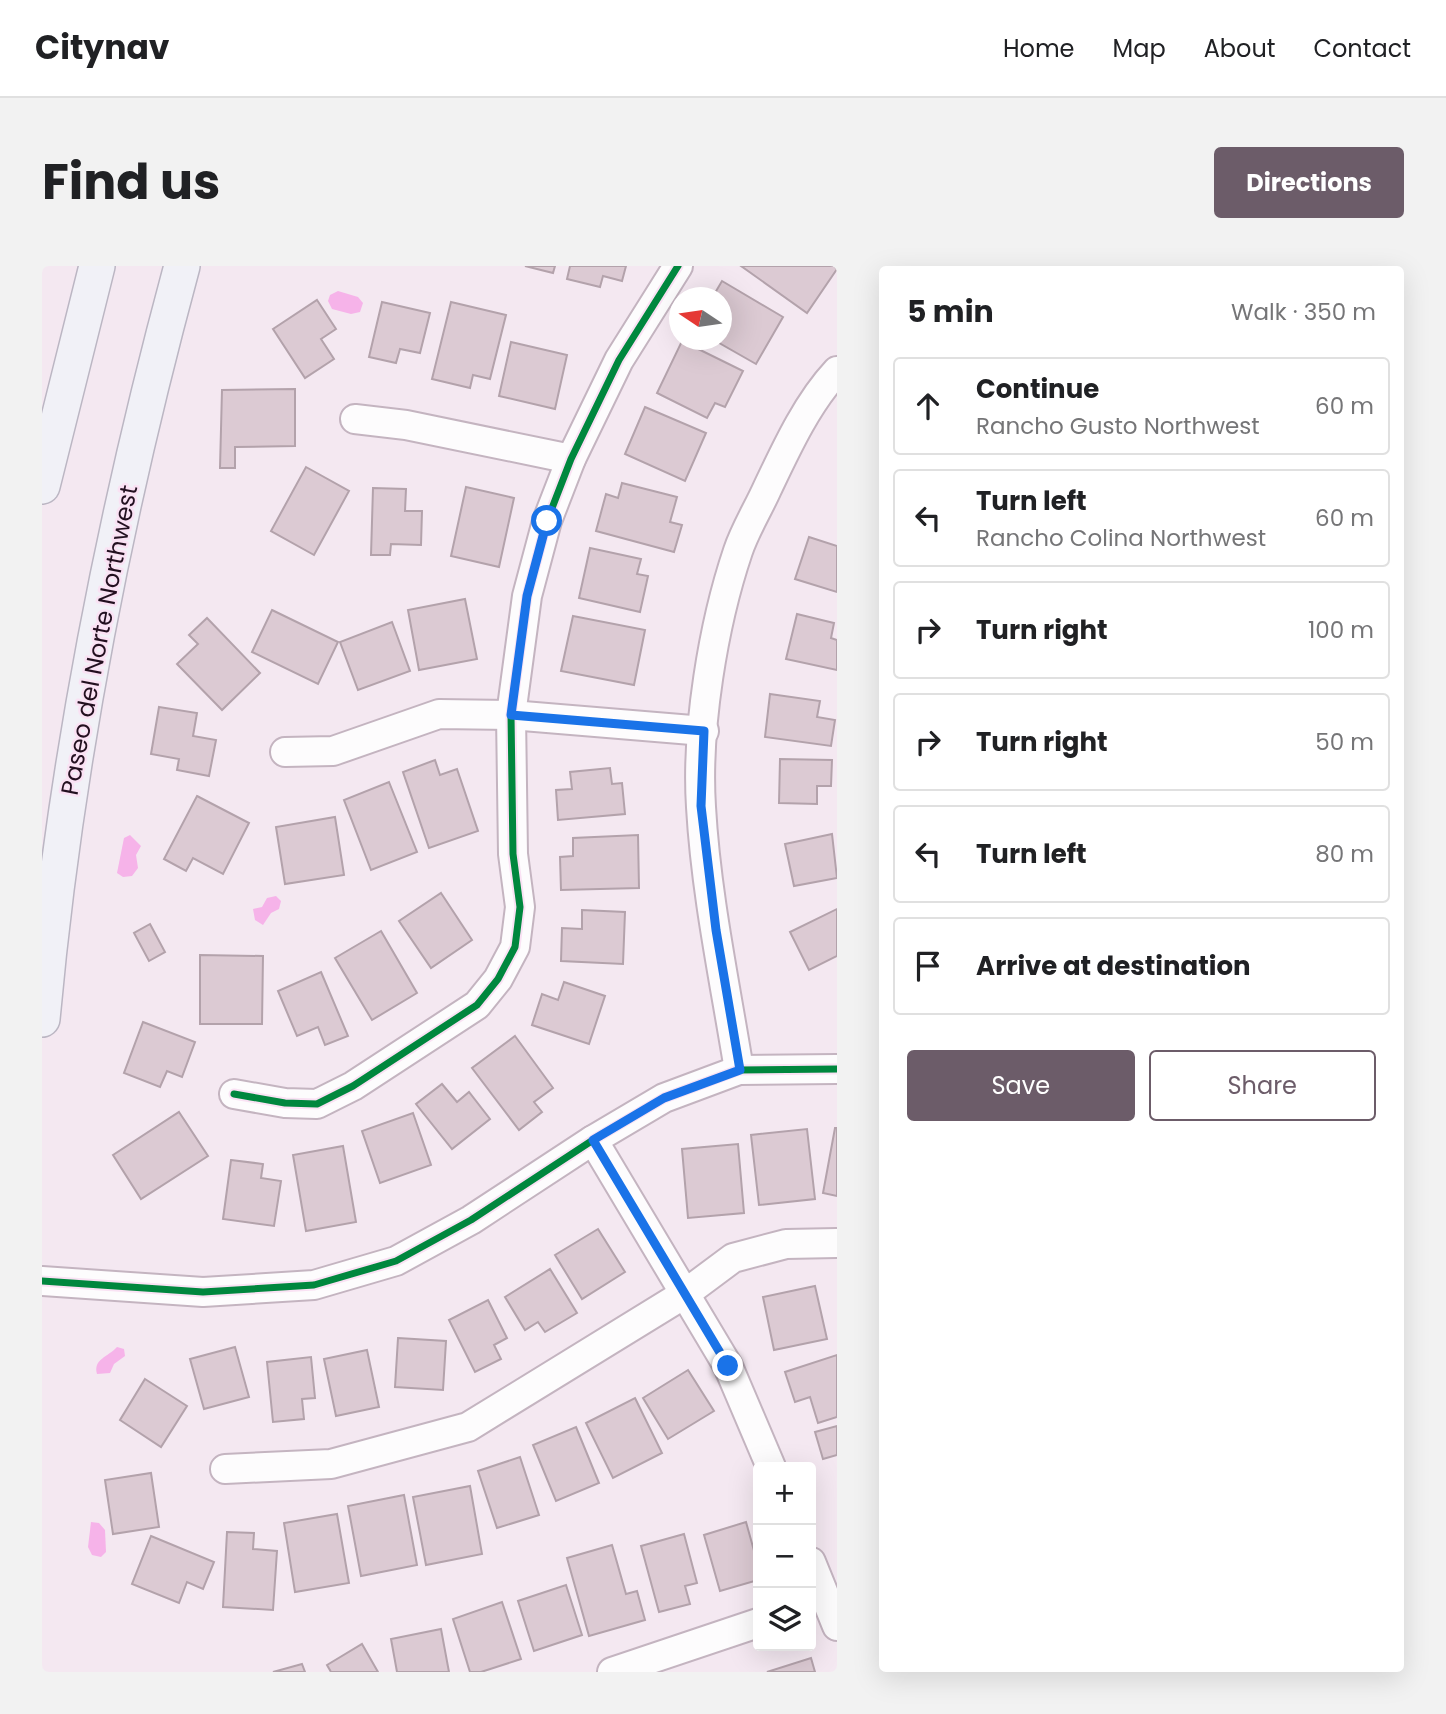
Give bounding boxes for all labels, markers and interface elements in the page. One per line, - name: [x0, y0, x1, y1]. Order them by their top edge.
- text: Citynav: [35, 24, 169, 71]
- text: Home: [1003, 32, 1075, 65]
- text: Map: [1113, 32, 1166, 65]
- text: About: [1204, 32, 1275, 65]
- text: Contact: [1313, 32, 1411, 65]
- button: Directions: [1214, 147, 1404, 218]
- text: Find us: [42, 148, 220, 216]
- north arrow: [669, 287, 732, 350]
- text: 5 min: [907, 290, 994, 333]
- text: Walk · 350 m: [1231, 296, 1376, 328]
- text: Continue: [976, 371, 1099, 407]
- icon: ahead: [909, 387, 947, 425]
- text: 60 m: [1315, 390, 1374, 422]
- text: Rancho Gusto Northwest: [976, 410, 1260, 442]
- street label: Paseo del Norte Northwest: [53, 482, 145, 798]
- text: Turn left: [976, 483, 1087, 519]
- icon: left: [909, 499, 947, 537]
- text: 60 m: [1315, 502, 1374, 534]
- route start: [531, 505, 562, 536]
- text: Rancho Colina Northwest: [976, 522, 1266, 554]
- icon: right: [909, 611, 947, 649]
- text: Turn right: [976, 612, 1108, 648]
- text: 100 m: [1308, 614, 1374, 646]
- icon: right: [909, 723, 947, 761]
- text: Turn right: [976, 724, 1108, 760]
- text: 50 m: [1315, 726, 1374, 758]
- icon: left: [909, 835, 947, 873]
- text: Turn left: [976, 836, 1087, 872]
- text: 80 m: [1315, 838, 1374, 870]
- icon: arrive: [909, 947, 947, 985]
- text: Arrive at destination: [976, 948, 1251, 984]
- button: Save: [907, 1050, 1135, 1121]
- button: Share: [1149, 1050, 1376, 1121]
- route end: [712, 1350, 743, 1381]
- map controls: [753, 1462, 816, 1651]
- button: +: [753, 1462, 816, 1525]
- button: −: [753, 1525, 816, 1588]
- button: layers: [753, 1588, 816, 1651]

